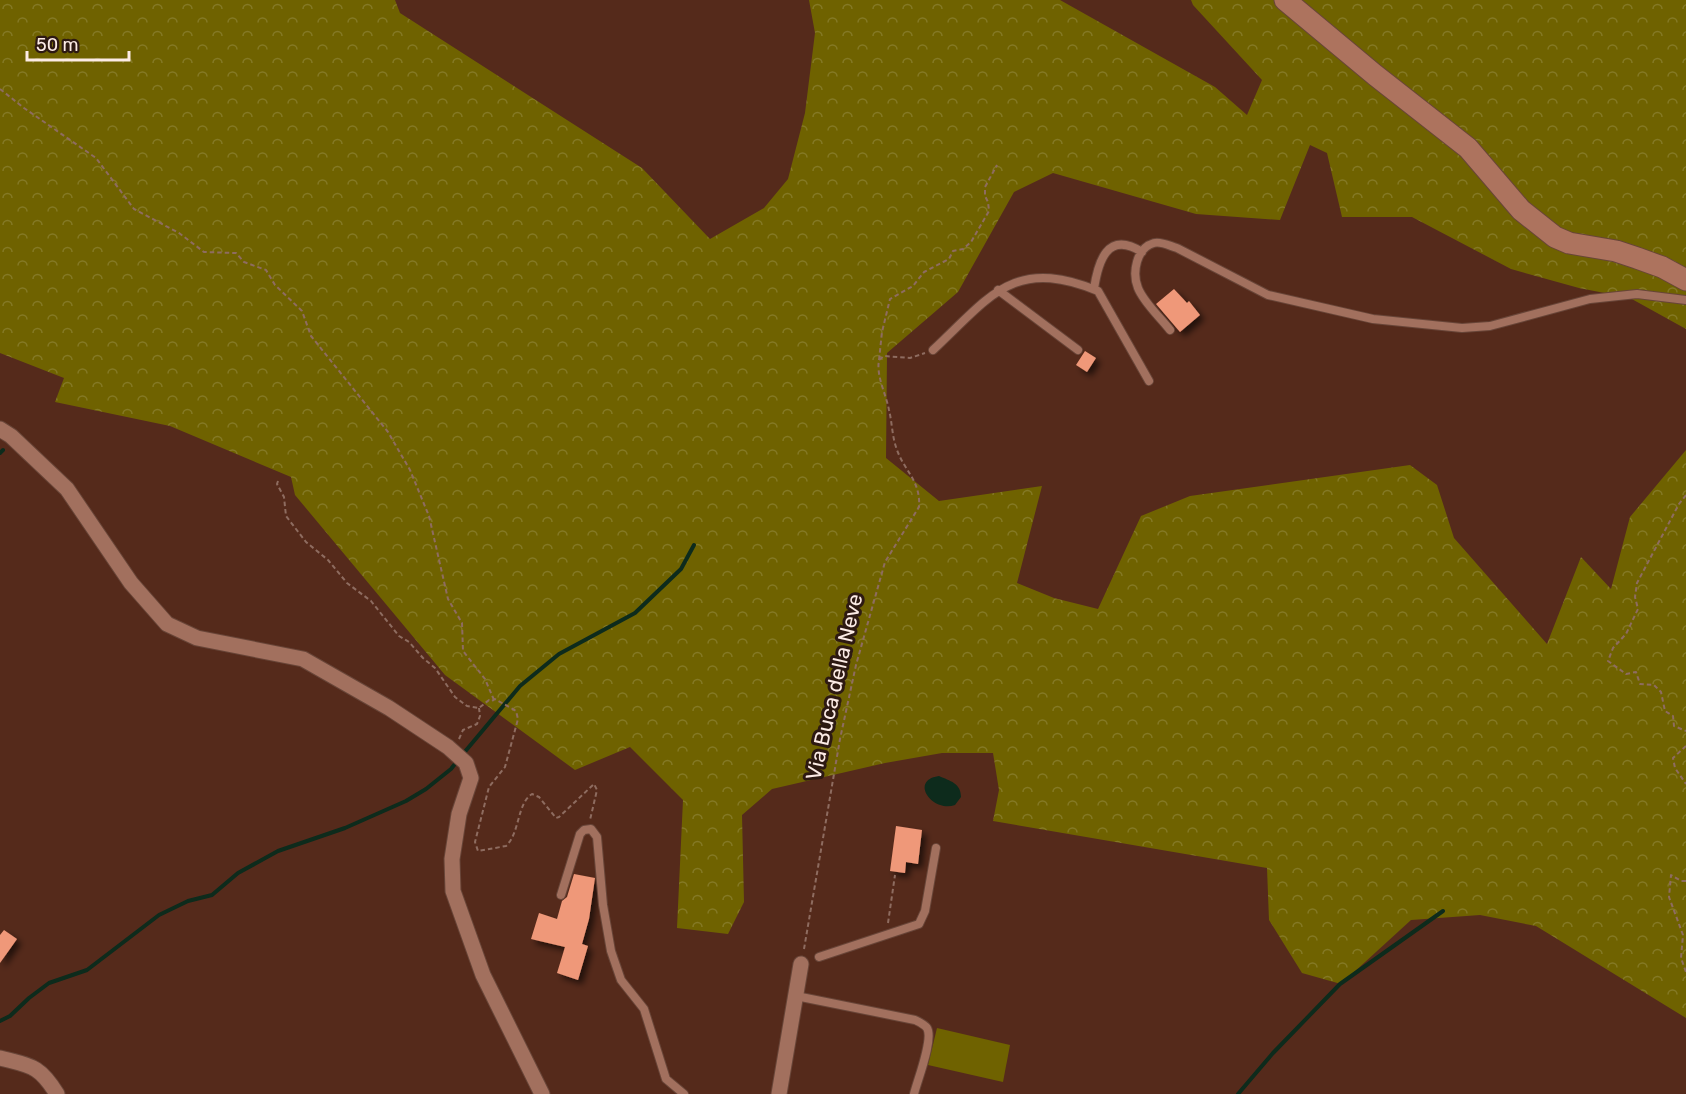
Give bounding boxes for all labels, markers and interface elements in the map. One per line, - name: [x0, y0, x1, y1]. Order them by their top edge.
- scale bar: [27, 24, 129, 62]
- text: 50 m: [36, 34, 79, 56]
- street label: Via Buca della Neve: [800, 591, 868, 783]

